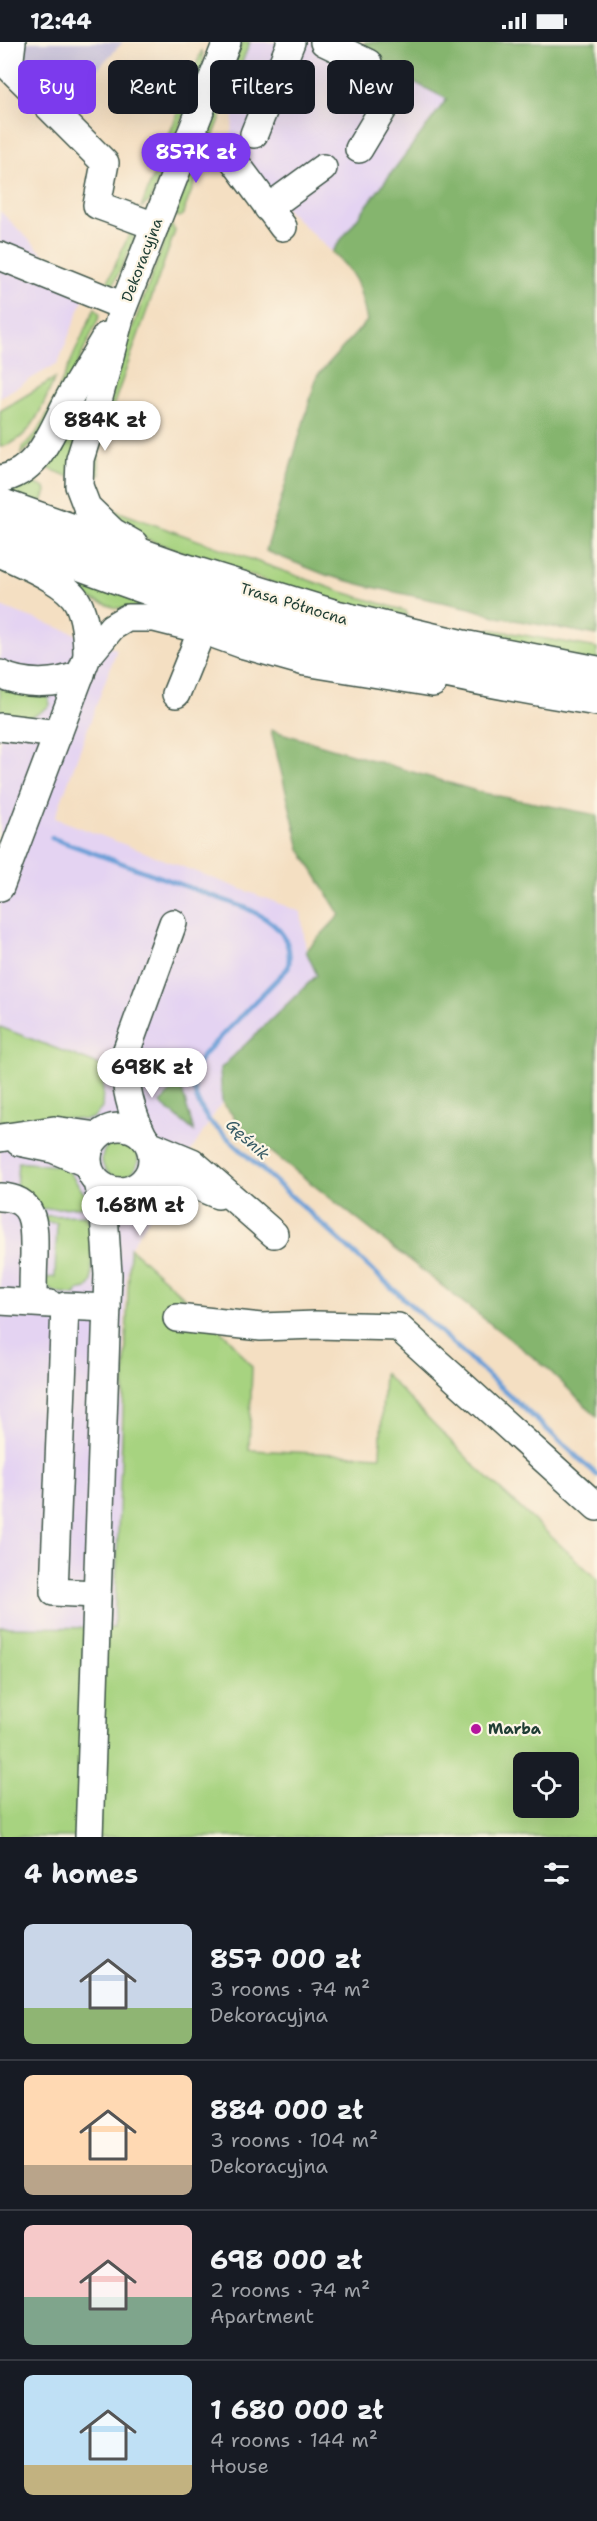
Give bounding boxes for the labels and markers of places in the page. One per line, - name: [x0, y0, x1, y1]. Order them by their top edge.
- pin: 857K zł: [141, 133, 251, 184]
- pin: 884K zł: [50, 401, 160, 452]
- pin: 698K zł: [97, 1048, 207, 1099]
- pin: 1.68M zł: [78, 1186, 202, 1237]
- place label: Marba: [488, 1719, 542, 1739]
- marker: Marba: [469, 1722, 483, 1736]

